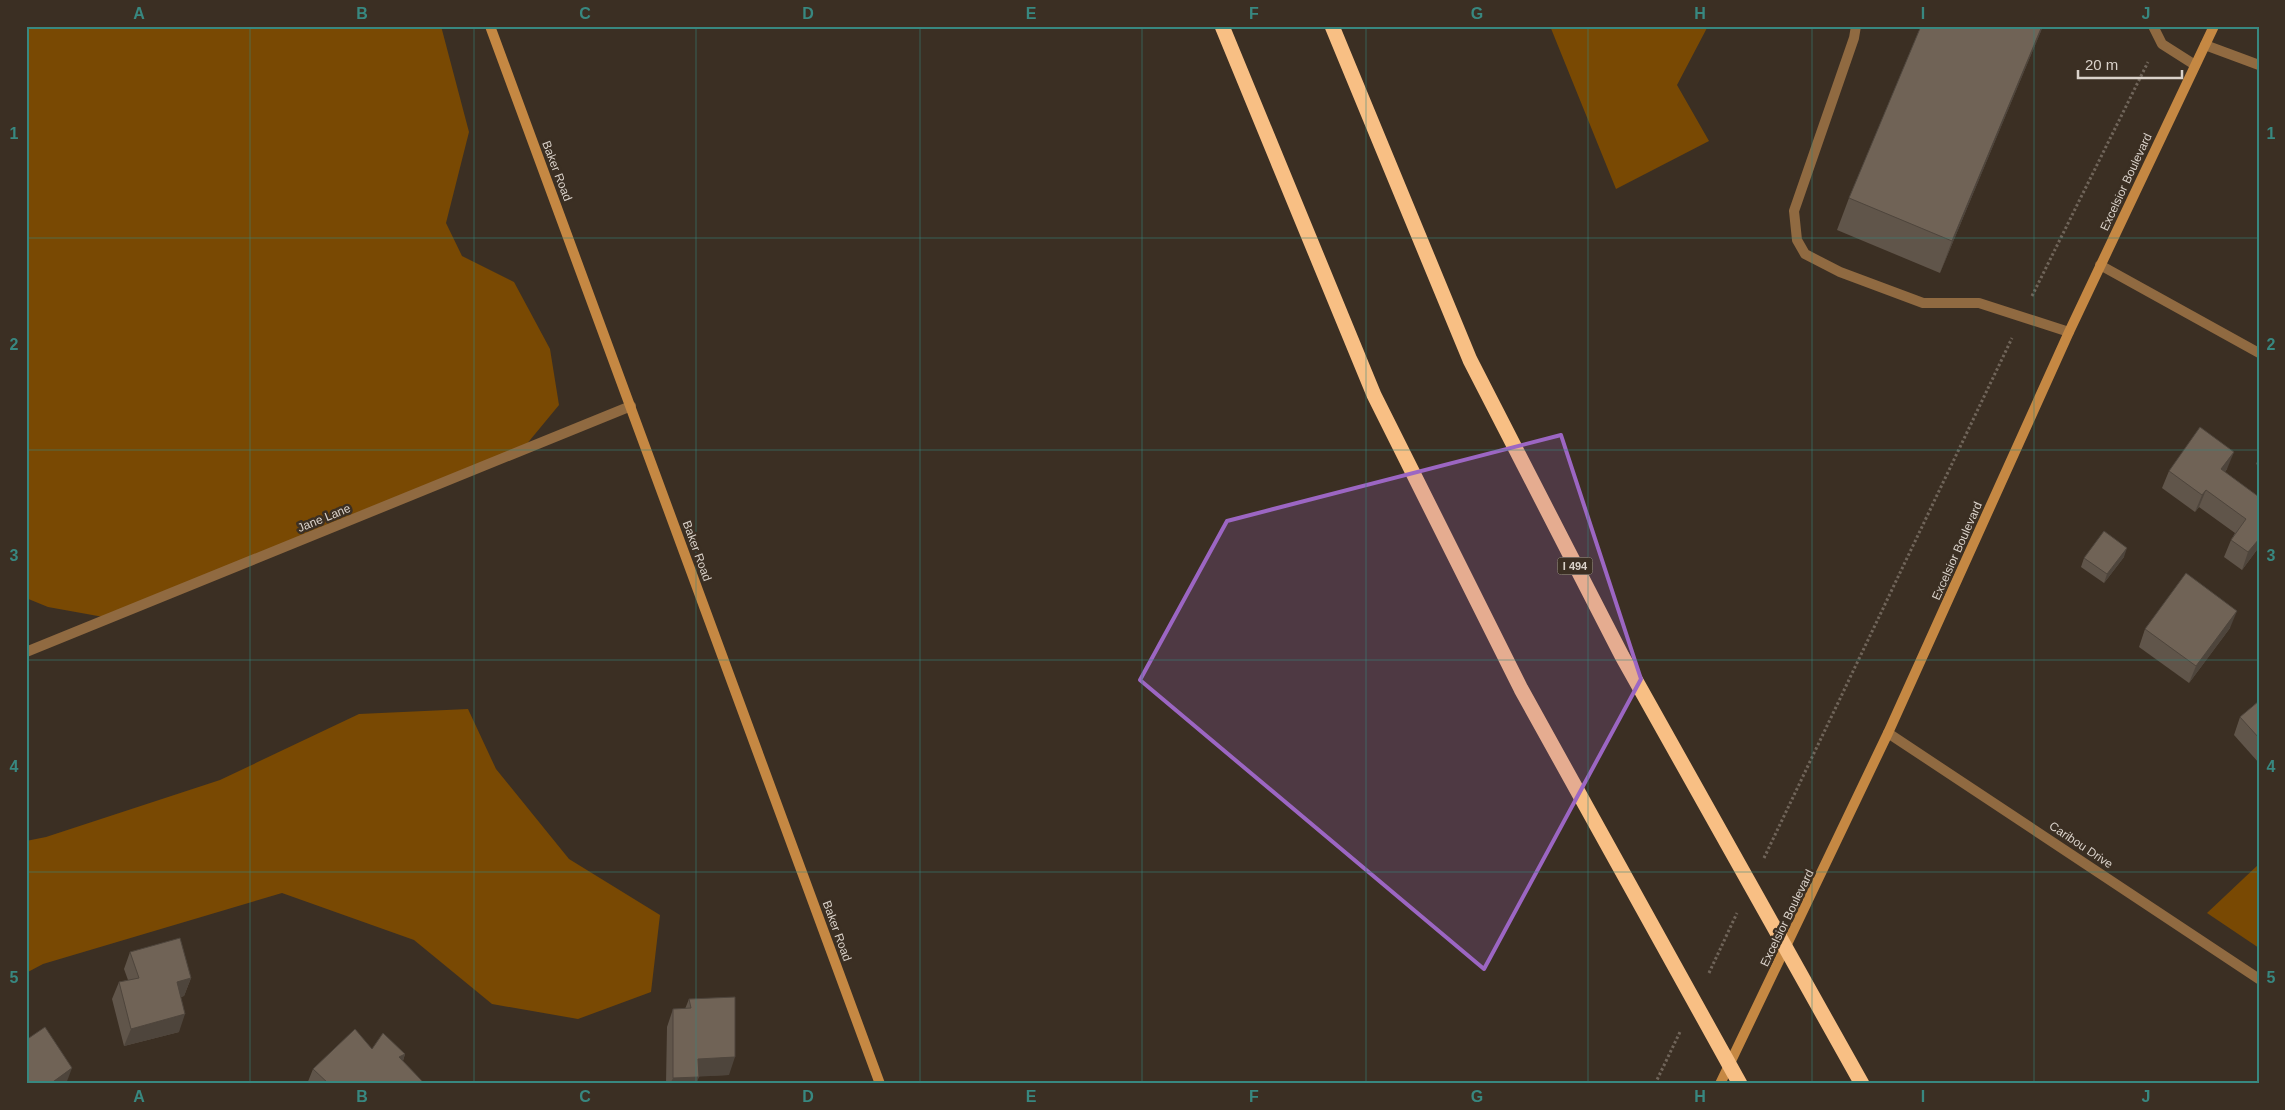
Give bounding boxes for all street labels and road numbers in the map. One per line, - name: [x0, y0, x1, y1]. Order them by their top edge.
- street label: Excelsior Boulevard: [2097, 131, 2155, 233]
- street label: Baker Road: [539, 139, 575, 203]
- street label: Excelsior Boulevard: [1929, 500, 1985, 602]
- street label: Jane Lane: [295, 501, 353, 535]
- street label: Baker Road: [680, 519, 714, 583]
- road number: I 494: [1558, 558, 1592, 574]
- street label: Caribou Drive: [2047, 819, 2116, 871]
- street label: Excelsior Boulevard: [1757, 867, 1817, 969]
- street label: Baker Road: [820, 899, 854, 963]

